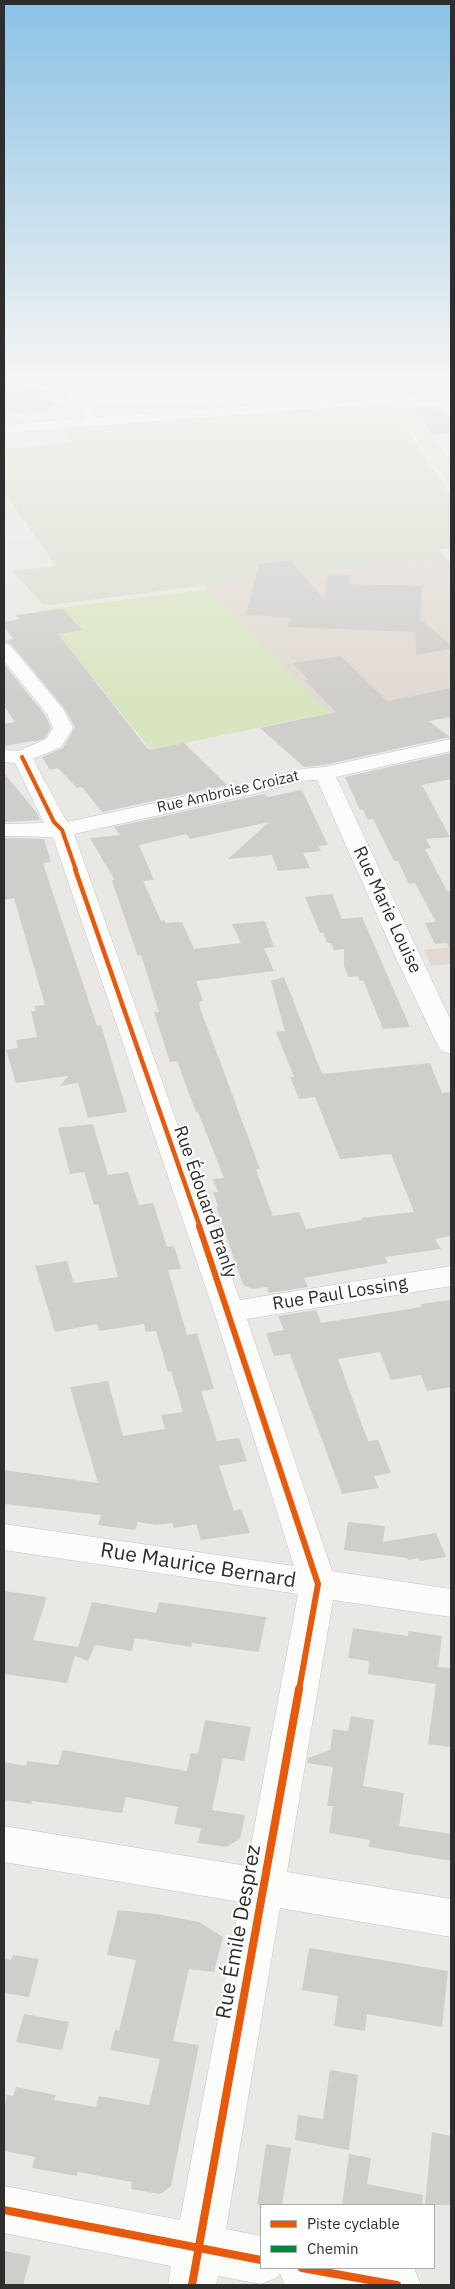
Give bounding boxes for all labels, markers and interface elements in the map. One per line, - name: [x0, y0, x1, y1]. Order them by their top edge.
- street label: Rue Ambroise Croizat: [155, 767, 301, 817]
- street label: Rue Marie Louise: [348, 843, 426, 977]
- street label: Rue Édouard Branly: [169, 1123, 241, 1281]
- street label: Rue Paul Lossing: [271, 1273, 409, 1315]
- street label: Rue Maurice Bernard: [98, 1538, 298, 1594]
- street label: Rue Émile Desprez: [211, 1843, 267, 2021]
- legend: [260, 2204, 435, 2269]
- text: Piste cyclable: [307, 2214, 400, 2233]
- text: Chemin: [307, 2239, 358, 2258]

